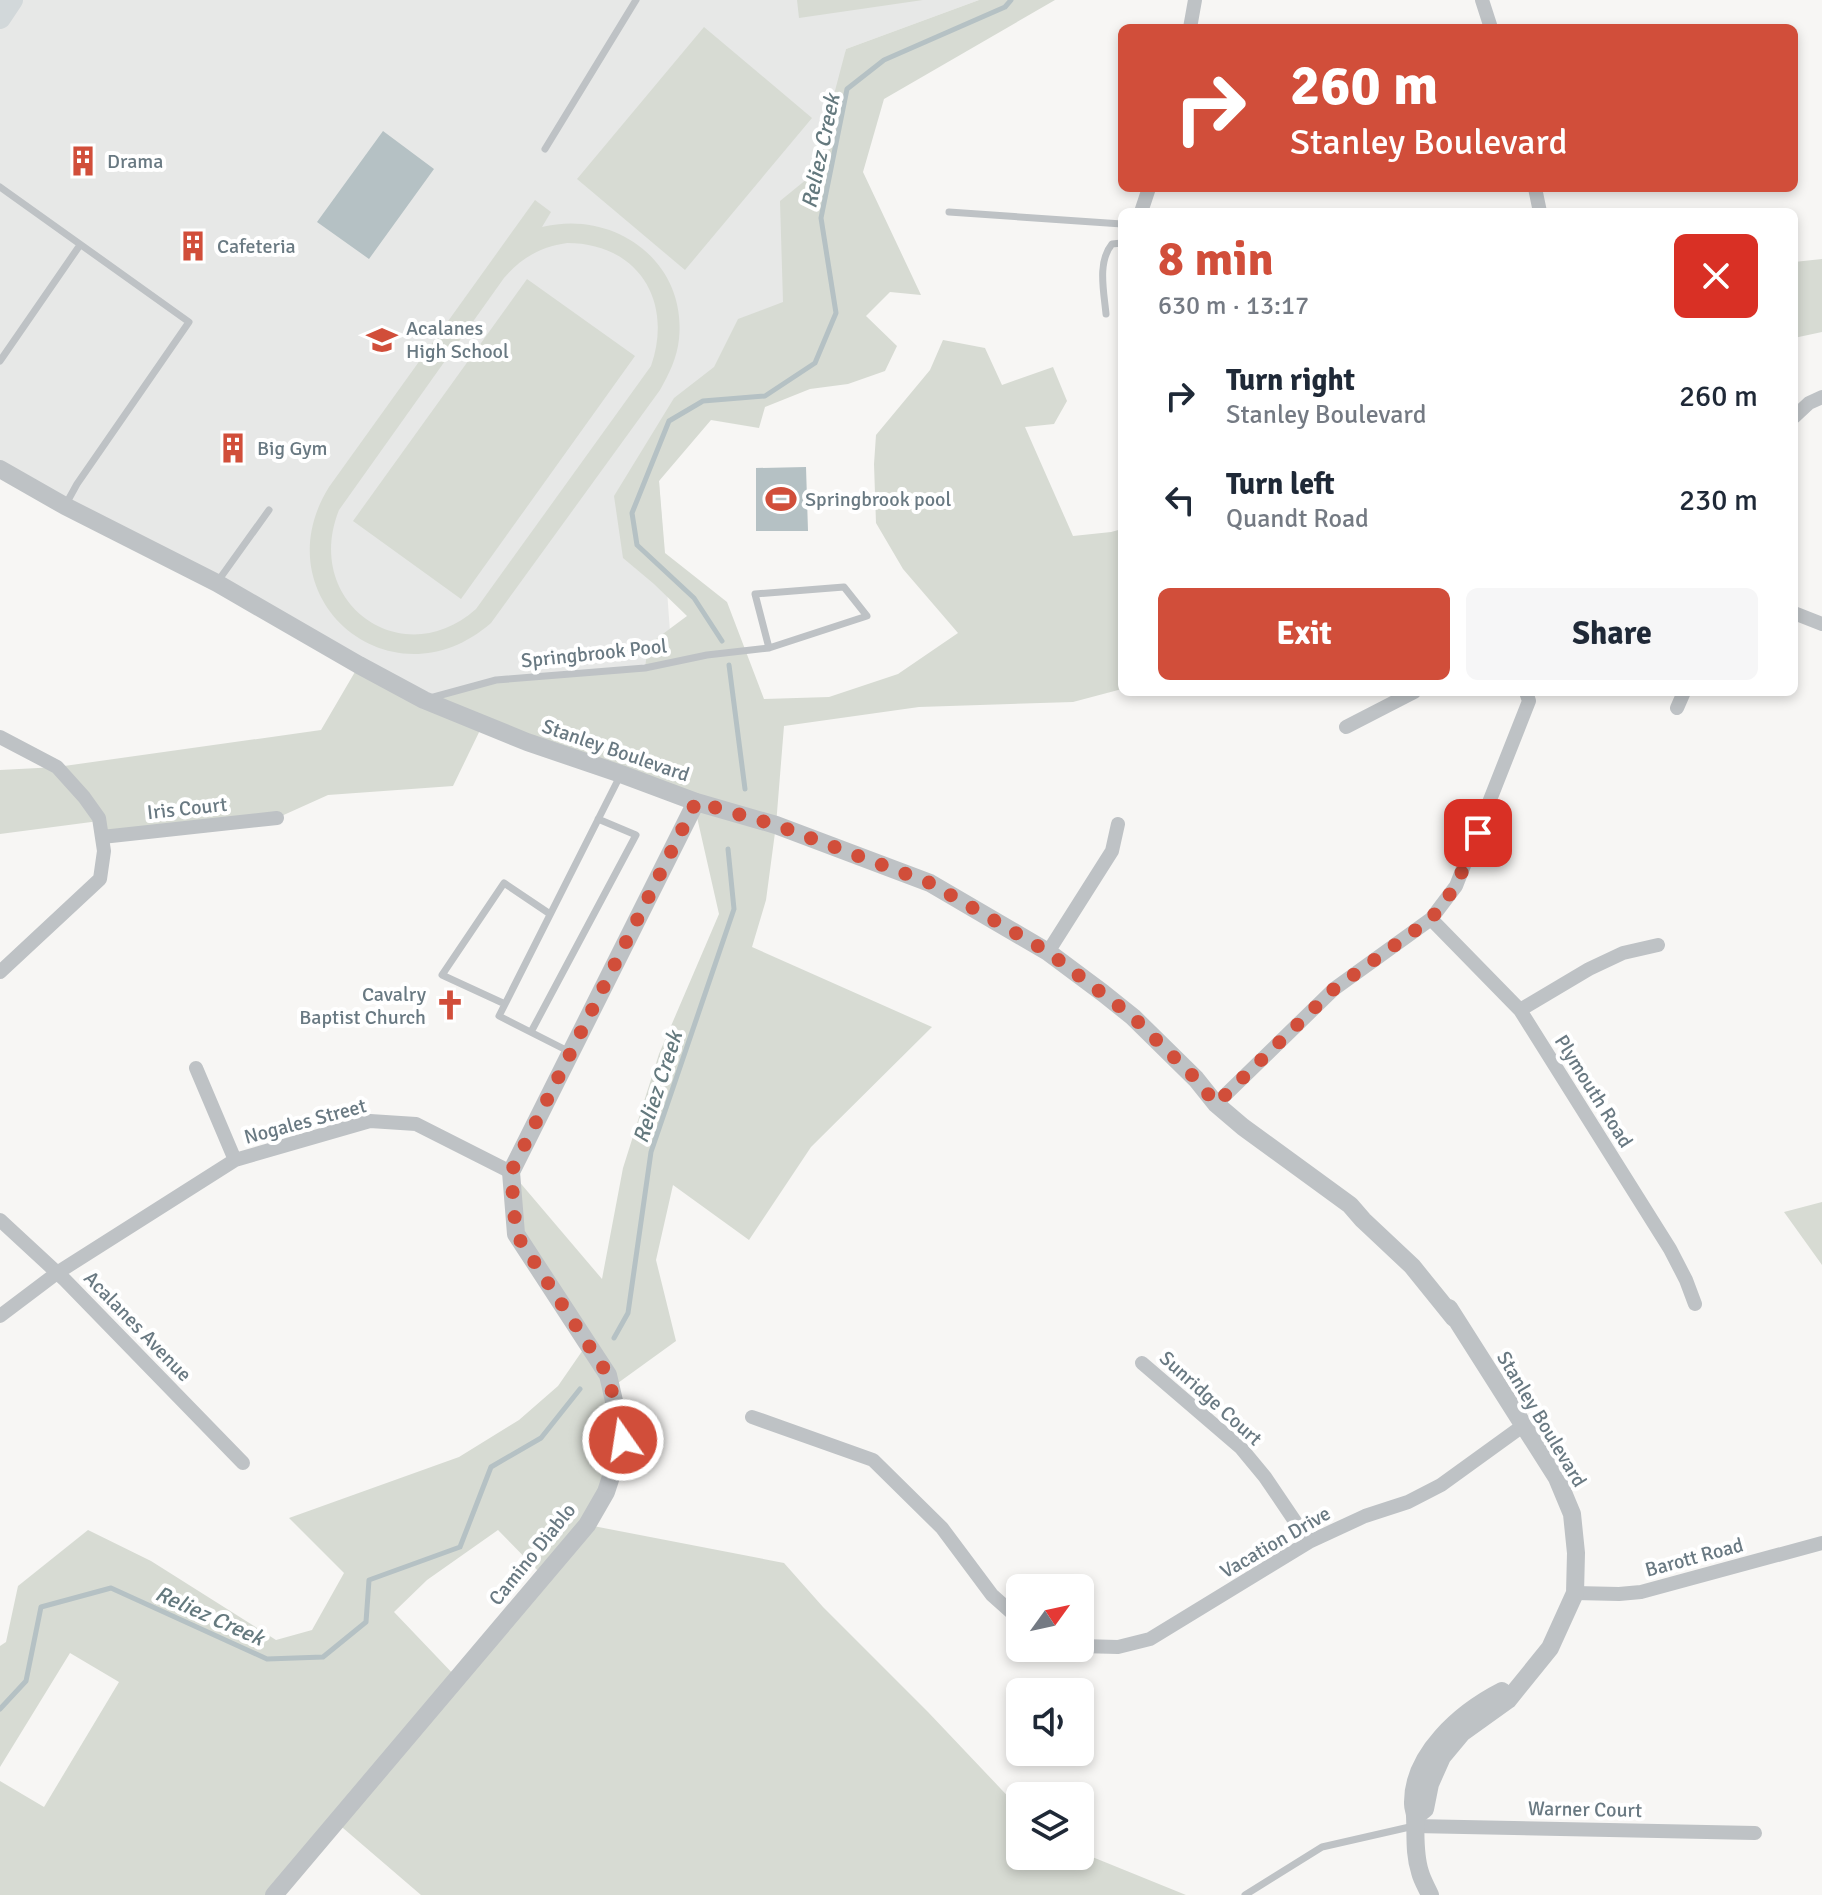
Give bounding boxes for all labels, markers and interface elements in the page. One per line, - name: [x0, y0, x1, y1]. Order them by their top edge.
- text: 260 m: [1290, 51, 1438, 120]
- icon: right: [1158, 56, 1262, 160]
- water label: Reliez Creek: [795, 90, 846, 211]
- text: Stanley Boulevard: [1290, 120, 1568, 165]
- building icon: Drama: [66, 144, 100, 178]
- place label: Drama: [107, 149, 163, 174]
- building icon: Cafeteria: [176, 229, 210, 263]
- text: 8 min: [1158, 230, 1274, 289]
- place label: Cafeteria: [217, 234, 296, 259]
- button: close: [1674, 234, 1758, 318]
- text: 630 m · 13:17: [1158, 290, 1309, 322]
- place label: Acalanes High School: [406, 316, 509, 364]
- school or university icon: Acalanes High School: [365, 323, 399, 357]
- text: Turn right: [1226, 362, 1355, 399]
- icon: right: [1158, 374, 1202, 418]
- text: 260 m: [1679, 378, 1758, 415]
- text: Stanley Boulevard: [1226, 399, 1426, 431]
- building icon: Big Gym: [216, 431, 250, 465]
- place label: Big Gym: [257, 436, 328, 461]
- text: Turn left: [1226, 466, 1335, 503]
- icon: left: [1158, 478, 1202, 522]
- sports icon: Springbrook pool: [764, 482, 798, 516]
- text: 230 m: [1679, 482, 1758, 519]
- place label: Springbrook pool: [805, 487, 951, 512]
- text: Quandt Road: [1226, 503, 1369, 535]
- button: Exit: [1158, 588, 1450, 680]
- button: Share: [1466, 588, 1758, 680]
- street label: Springbrook Pool: [520, 633, 668, 674]
- street label: Stanley Boulevard: [539, 714, 693, 787]
- street label: Iris Court: [146, 792, 228, 825]
- pin: [1444, 799, 1512, 867]
- icon: arrive: [1456, 811, 1500, 855]
- place label: Cavalry Baptist Church: [299, 982, 427, 1030]
- church icon: Cavalry Baptist Church: [433, 988, 467, 1022]
- water label: Reliez Creek: [627, 1026, 689, 1146]
- street label: Plymouth Road: [1549, 1030, 1638, 1152]
- street label: Nogales Street: [241, 1093, 369, 1150]
- street label: Acalanes Avenue: [79, 1266, 197, 1387]
- street label: Sunridge Court: [1154, 1346, 1267, 1451]
- street label: Stanley Boulevard: [1491, 1347, 1592, 1492]
- position arrow: [581, 1398, 665, 1482]
- street label: Camino Diablo: [484, 1498, 581, 1610]
- street label: Vacation Drive: [1216, 1501, 1335, 1584]
- street label: Barott Road: [1642, 1532, 1746, 1583]
- north arrow: [1006, 1574, 1094, 1662]
- map controls: [1006, 1574, 1094, 1870]
- water label: Reliez Creek: [151, 1580, 270, 1652]
- button: sound: [1006, 1678, 1094, 1766]
- button: layers: [1006, 1782, 1094, 1870]
- street label: Warner Court: [1528, 1796, 1642, 1823]

